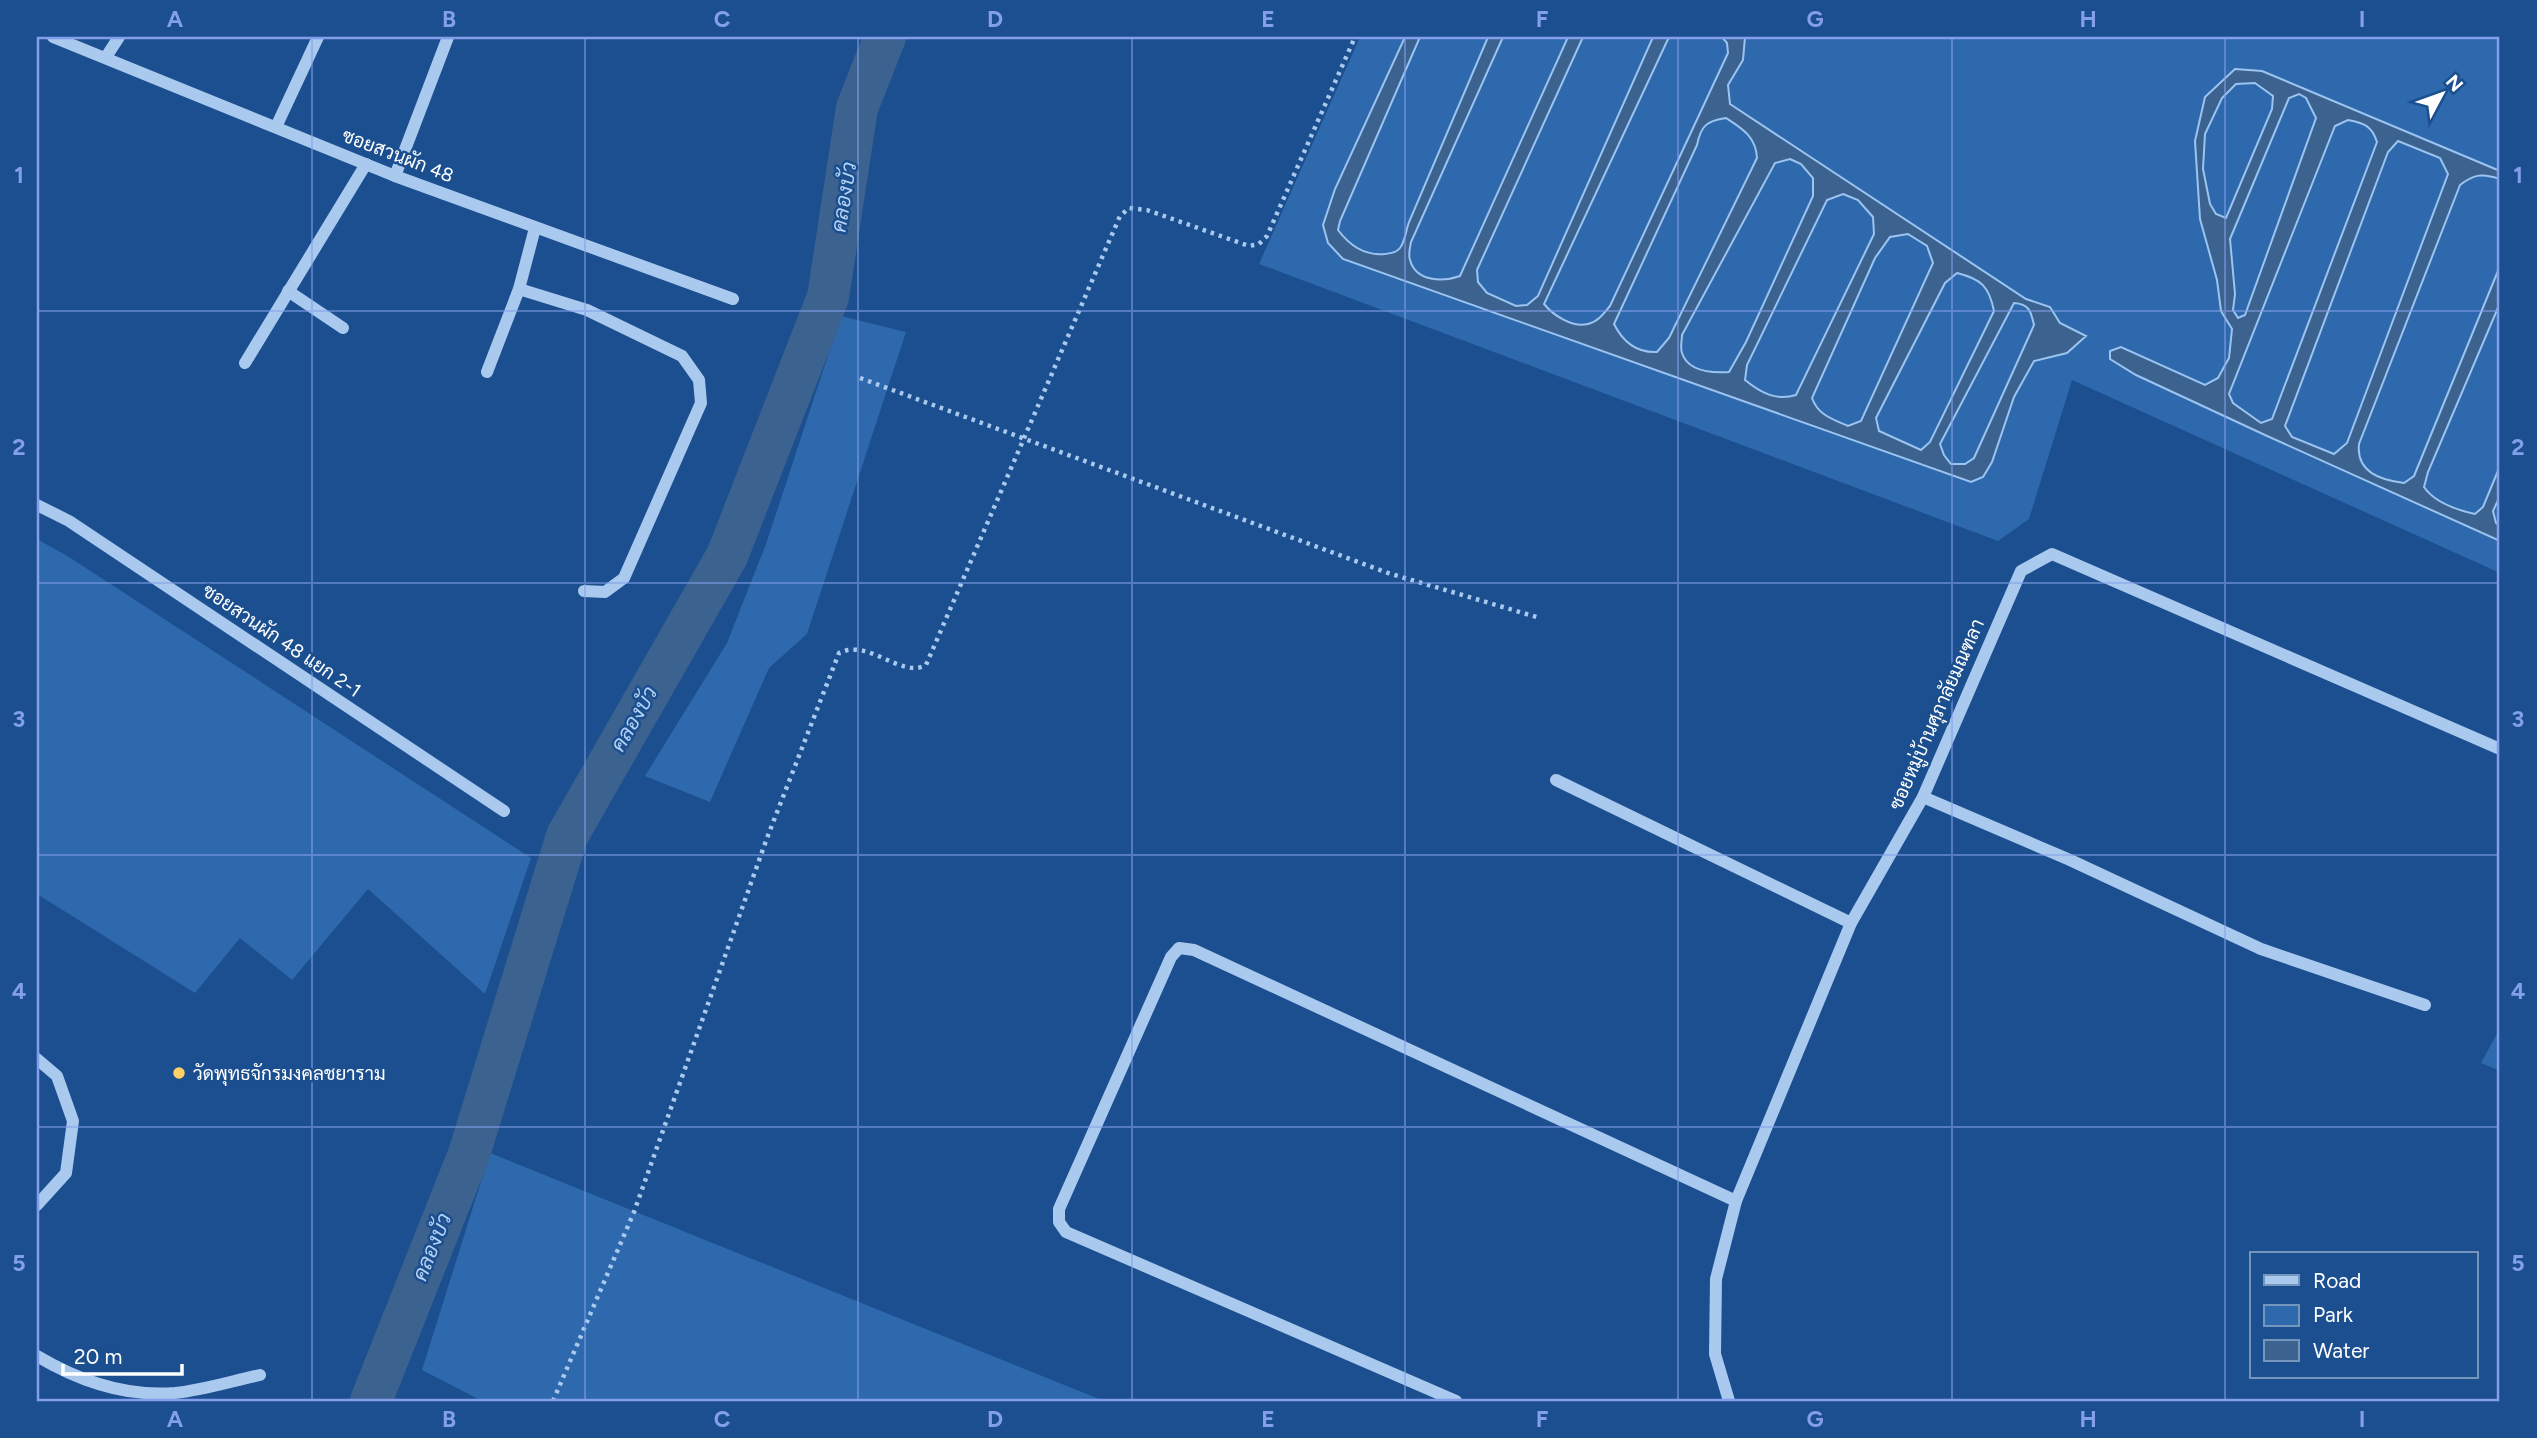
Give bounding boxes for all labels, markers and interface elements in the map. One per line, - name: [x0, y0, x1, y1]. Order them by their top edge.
- text: A: [167, 5, 184, 33]
- text: B: [442, 5, 456, 33]
- text: C: [714, 5, 731, 33]
- text: D: [987, 5, 1003, 33]
- text: E: [1261, 5, 1275, 33]
- text: F: [1536, 5, 1549, 33]
- text: G: [1806, 5, 1824, 33]
- text: H: [2079, 5, 2097, 33]
- text: I: [2359, 5, 2365, 33]
- north arrow: [2408, 60, 2478, 130]
- text: N: [2441, 70, 2468, 96]
- street label: ซอยสวนผัก 48: [339, 124, 457, 187]
- water label: คลองบัว: [826, 160, 861, 234]
- text: 1: [14, 161, 24, 189]
- text: 1: [2513, 161, 2523, 189]
- text: 2: [12, 433, 26, 461]
- text: 2: [2511, 433, 2525, 461]
- street label: ซอยสวนผัก 48 แยก 2-1: [198, 579, 365, 702]
- street label: ซอยหมู่บ้านศุภาลัยมณฑลา: [1884, 615, 1991, 814]
- water label: คลองบัว: [605, 682, 662, 756]
- text: 3: [13, 705, 25, 733]
- text: 3: [2512, 705, 2524, 733]
- text: 4: [12, 977, 26, 1005]
- text: 4: [2511, 977, 2525, 1005]
- place label: วัดพุทธจักรมงคลชยาราม: [193, 1062, 386, 1086]
- marker: วัดพุทธจักรมงคลชยาราม: [171, 1065, 187, 1081]
- water label: คลองบัว: [407, 1209, 456, 1284]
- text: 5: [12, 1249, 26, 1277]
- text: 5: [2511, 1249, 2525, 1277]
- legend: [2250, 1252, 2478, 1378]
- text: Road: [2313, 1268, 2361, 1293]
- text: Park: [2313, 1302, 2354, 1327]
- scale bar: [63, 1333, 182, 1377]
- text: Water: [2313, 1338, 2369, 1363]
- text: 20 m: [74, 1344, 122, 1369]
- text: A: [167, 1405, 184, 1433]
- text: B: [442, 1405, 456, 1433]
- text: C: [714, 1405, 731, 1433]
- text: D: [987, 1405, 1003, 1433]
- text: E: [1261, 1405, 1275, 1433]
- text: F: [1536, 1405, 1549, 1433]
- text: G: [1806, 1405, 1824, 1433]
- text: H: [2079, 1405, 2097, 1433]
- text: I: [2359, 1405, 2365, 1433]

